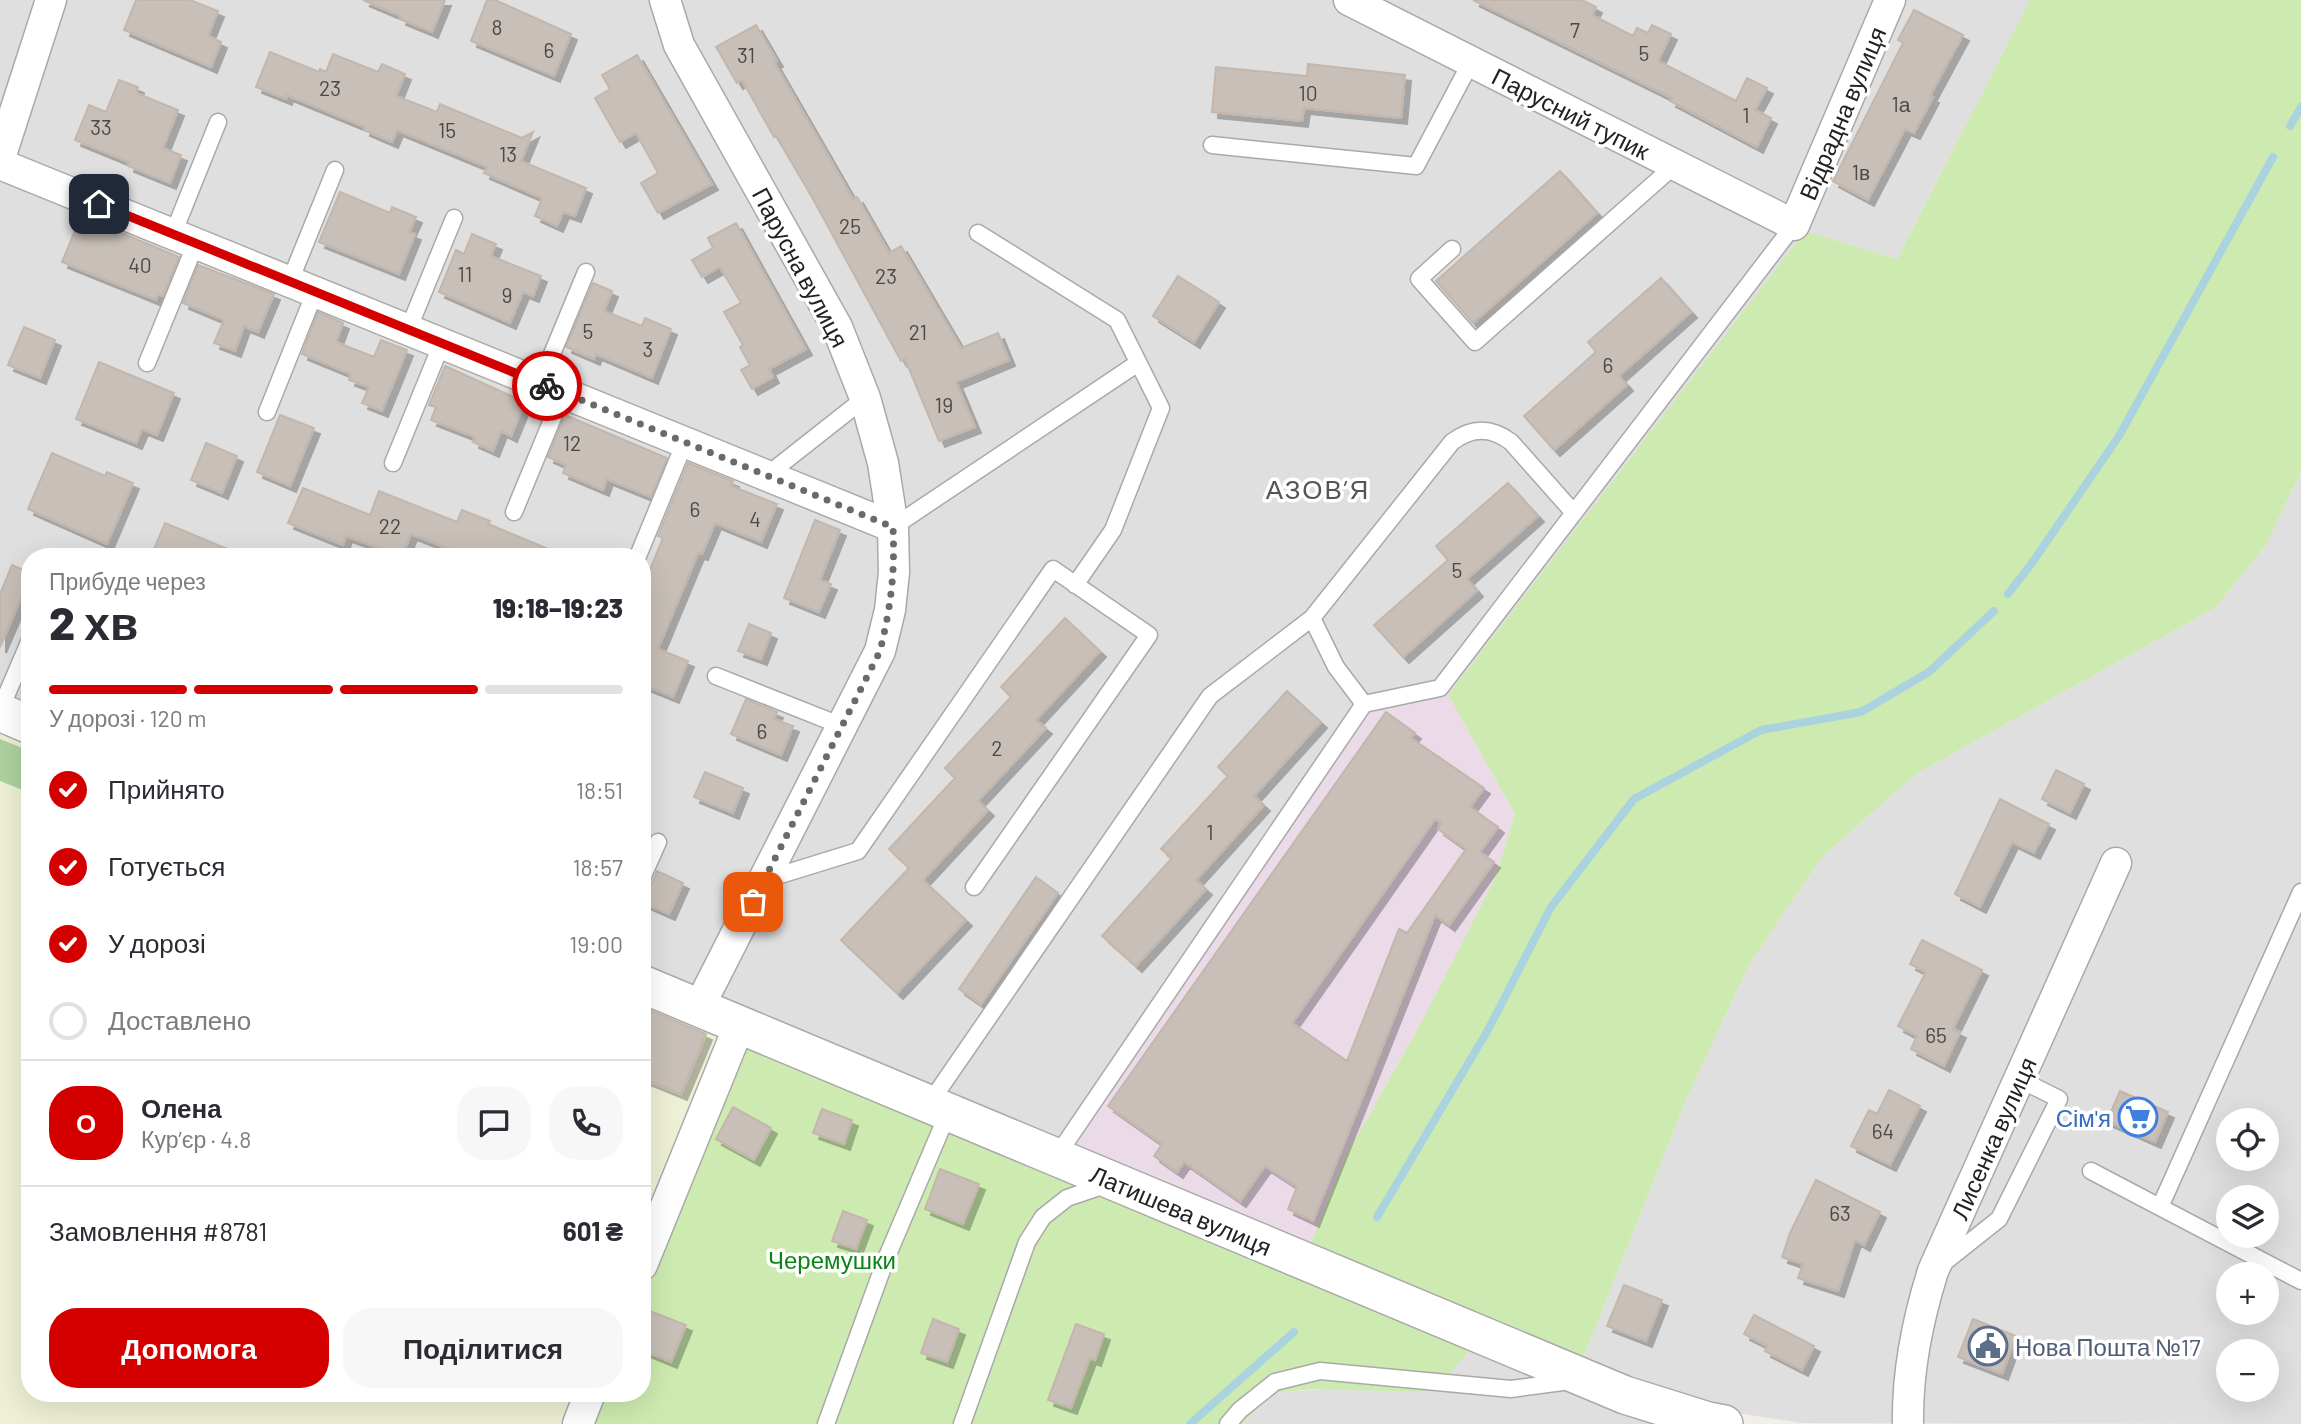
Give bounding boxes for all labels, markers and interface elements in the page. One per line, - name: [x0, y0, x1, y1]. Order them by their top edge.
- house number: 8: [492, 14, 502, 39]
- house number: 7: [1570, 17, 1580, 42]
- street label: Відрадна вулиця: [1792, 22, 1892, 204]
- house number: 6: [544, 37, 554, 62]
- house number: 5: [1639, 40, 1649, 65]
- house number: 31: [737, 42, 755, 67]
- street label: Парусний тупик: [1488, 61, 1655, 165]
- house number: 23: [319, 75, 341, 100]
- house number: 10: [1298, 80, 1318, 105]
- house number: 1а: [1891, 91, 1911, 116]
- house number: 1: [1742, 102, 1750, 127]
- house number: 33: [90, 114, 112, 139]
- house number: 15: [438, 117, 456, 142]
- house number: 13: [499, 141, 517, 166]
- house number: 1в: [1852, 159, 1870, 184]
- pin: [69, 174, 129, 234]
- street label: Парусна вулиця: [747, 182, 855, 352]
- icon: home: [80, 185, 118, 223]
- house number: 25: [839, 213, 861, 238]
- house number: 40: [128, 252, 152, 277]
- house number: 11: [458, 261, 472, 286]
- house number: 23: [875, 263, 897, 288]
- house number: 9: [502, 282, 512, 307]
- house number: 5: [583, 318, 593, 343]
- house number: 21: [909, 319, 927, 344]
- house number: 3: [643, 336, 653, 361]
- courier: [512, 351, 582, 421]
- house number: 6: [1603, 352, 1613, 377]
- icon: bike: [528, 367, 566, 405]
- house number: 19: [935, 392, 953, 417]
- house number: 12: [563, 430, 581, 455]
- district label: АЗОВ’Я: [1266, 473, 1370, 504]
- house number: 6: [690, 496, 700, 521]
- house number: 4: [749, 506, 761, 531]
- house number: 22: [379, 513, 401, 538]
- house number: 5: [1452, 557, 1462, 582]
- text: Прибуде через: [49, 567, 206, 595]
- text: 19:18–19:23: [493, 592, 623, 623]
- text: 2 хв: [49, 594, 138, 649]
- text: У дорозі · 120 m: [49, 704, 206, 732]
- house number: 6: [757, 718, 767, 743]
- house number: 2: [991, 735, 1003, 760]
- icon: check: [49, 771, 87, 809]
- text: Прийнято: [108, 773, 225, 804]
- text: 18:51: [576, 776, 623, 804]
- house number: 1: [1206, 819, 1214, 844]
- icon: check: [49, 848, 87, 886]
- text: Готується: [108, 850, 225, 881]
- text: 18:57: [572, 853, 623, 881]
- pin: [723, 872, 783, 932]
- icon: bag: [734, 883, 772, 921]
- icon: check: [49, 925, 87, 963]
- text: У дорозі: [108, 927, 206, 958]
- text: 19:00: [569, 930, 623, 958]
- text: Доставлено: [108, 1004, 251, 1035]
- house number: 65: [1925, 1022, 1947, 1047]
- street label: Лисенка вулиця: [1944, 1052, 2042, 1224]
- button: chat: [457, 1086, 531, 1160]
- button: phone: [549, 1086, 623, 1160]
- text: Олена: [141, 1092, 222, 1123]
- supermarket icon: Сім'я: [2117, 1096, 2159, 1138]
- place label: Сім'я: [2056, 1103, 2111, 1132]
- text: О: [76, 1107, 96, 1138]
- map controls: [2216, 1108, 2279, 1402]
- button: locate: [2216, 1108, 2279, 1171]
- house number: 64: [1872, 1118, 1894, 1143]
- text: Кур’єр · 4.8: [141, 1125, 251, 1153]
- street label: Латишева вулиця: [1086, 1159, 1276, 1261]
- button: layers: [2216, 1185, 2279, 1248]
- house number: 63: [1829, 1200, 1851, 1225]
- text: Замовлення #8781: [49, 1215, 267, 1246]
- text: 601 ₴: [563, 1215, 623, 1246]
- park label: Черемушки: [768, 1245, 896, 1274]
- button: +: [2216, 1262, 2279, 1325]
- button: Допомога: [49, 1308, 329, 1388]
- button: Поділитися: [343, 1308, 623, 1388]
- public building icon: Нова Пошта №17: [1967, 1325, 2009, 1367]
- place label: Нова Пошта №17: [2015, 1332, 2201, 1361]
- button: −: [2216, 1339, 2279, 1402]

